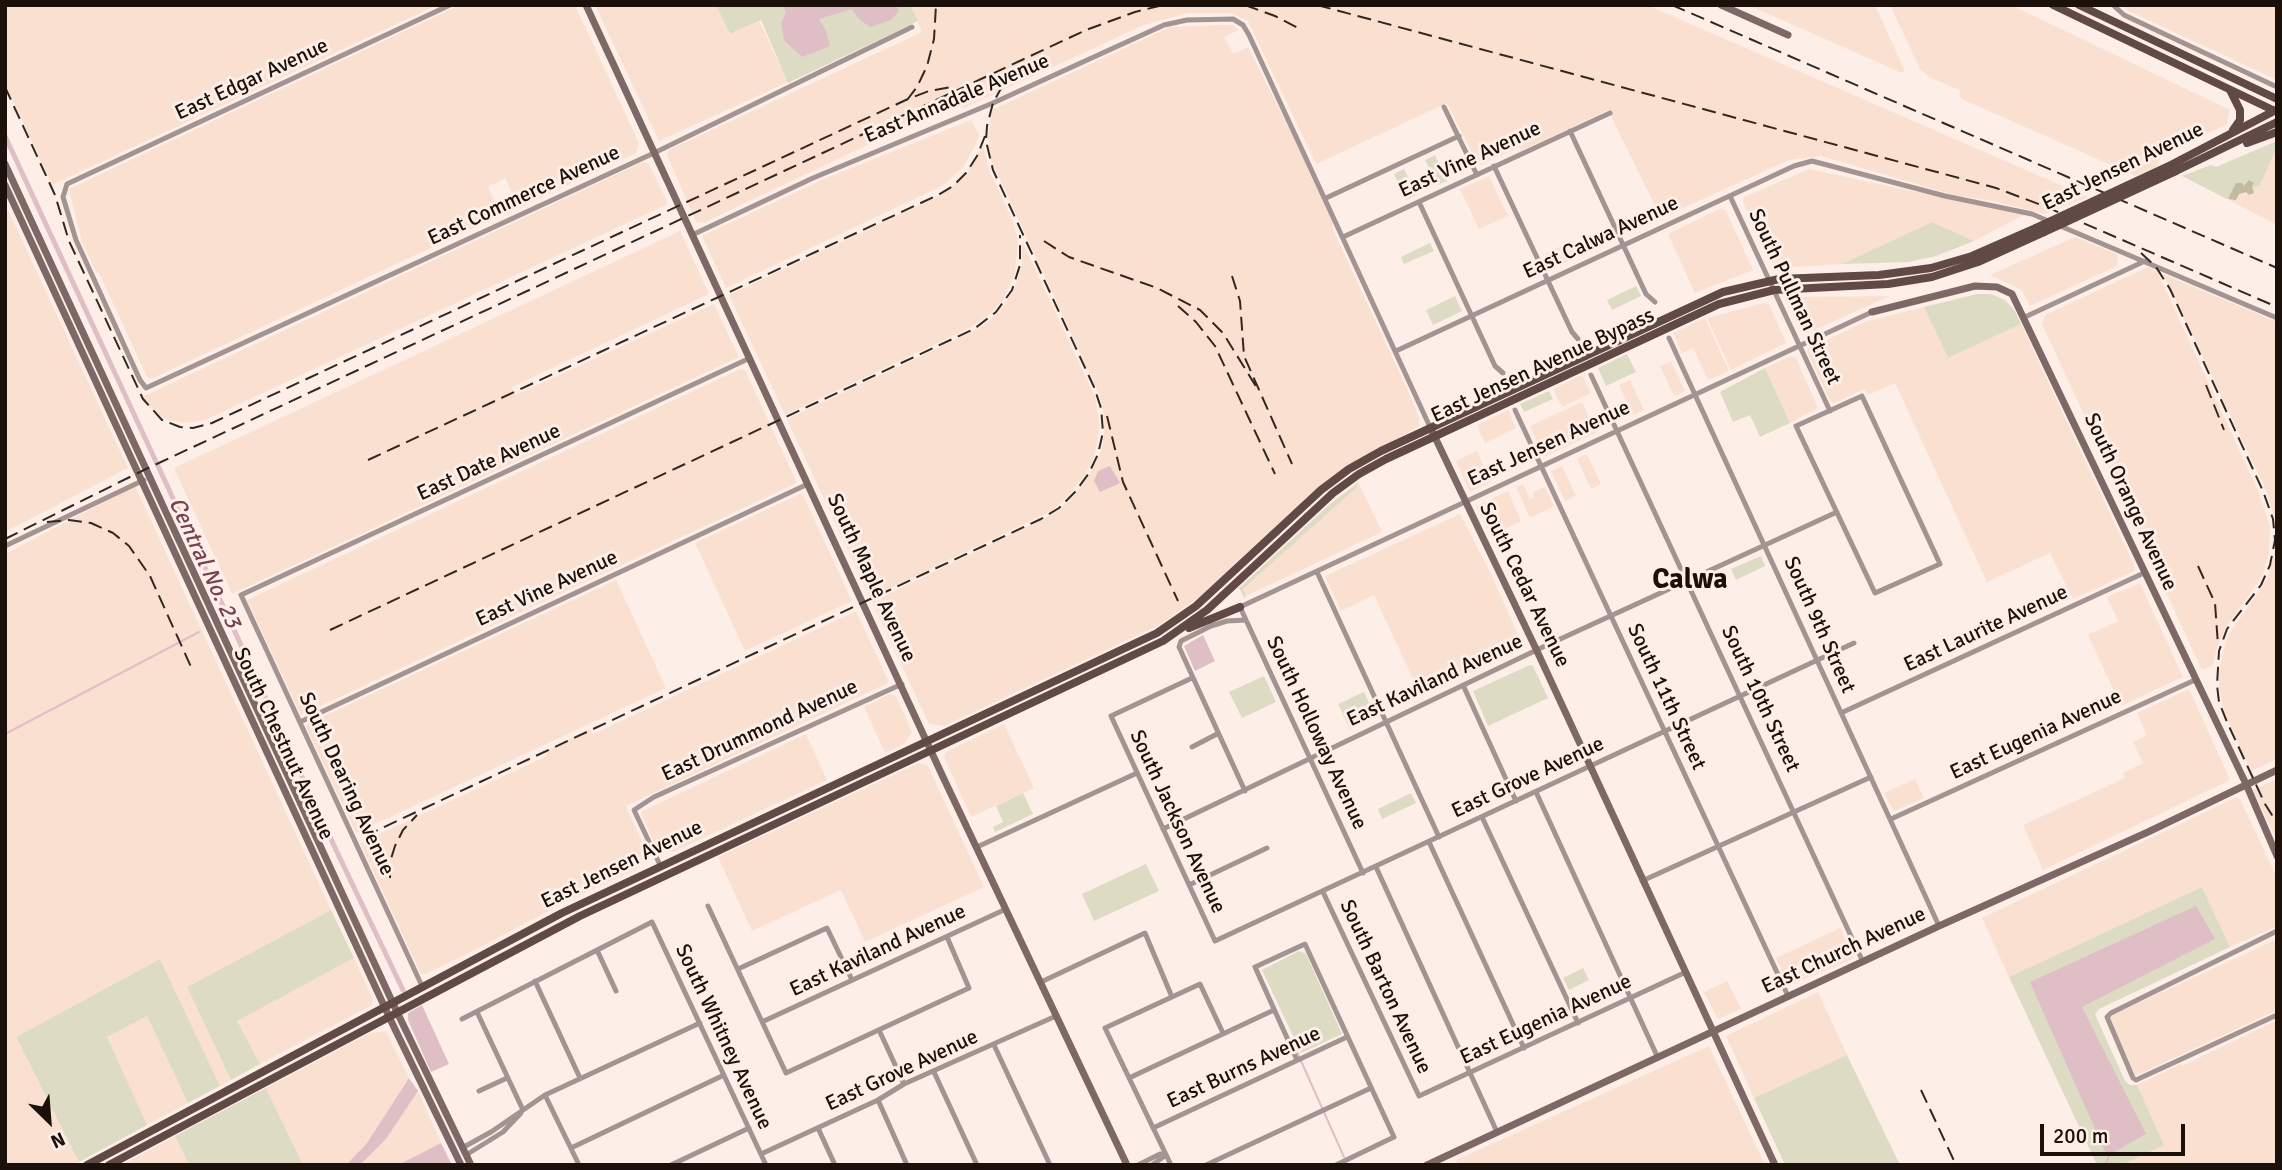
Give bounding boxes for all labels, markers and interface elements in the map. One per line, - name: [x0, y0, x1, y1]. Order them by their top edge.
- street label: East Edgar Avenue: [171, 33, 333, 127]
- street label: East Annadale Avenue: [861, 49, 1053, 149]
- street label: East Vine Avenue: [1395, 116, 1545, 204]
- street label: East Jensen Avenue: [2038, 117, 2208, 217]
- street label: East Commerce Avenue: [424, 140, 624, 252]
- street label: East Calwa Avenue: [1519, 191, 1683, 285]
- street label: South Pullman Street: [1742, 205, 1846, 389]
- street label: East Jensen Avenue Bypass: [1427, 303, 1659, 429]
- street label: East Jensen Avenue: [1464, 395, 1634, 493]
- street label: South Orange Avenue: [2078, 409, 2182, 595]
- street label: East Date Avenue: [413, 419, 565, 507]
- street label: South Maple Avenue: [821, 490, 921, 666]
- water label: Central No. 23: [162, 493, 246, 633]
- street label: South Cedar Avenue: [1473, 498, 1575, 672]
- street label: East Vine Avenue: [472, 545, 622, 633]
- street label: South 9th Street: [1778, 553, 1860, 697]
- district label: Calwa: [1652, 564, 1728, 598]
- street label: East Laurite Avenue: [1900, 580, 2072, 678]
- street label: South 11th Street: [1621, 620, 1711, 774]
- street label: South 10th Street: [1715, 622, 1805, 776]
- street label: East Kaviland Avenue: [1343, 629, 1527, 733]
- street label: South Holloway Avenue: [1260, 632, 1372, 834]
- street label: South Chestnut Avenue: [227, 644, 339, 844]
- street label: East Drummond Avenue: [658, 674, 862, 788]
- street label: East Eugenia Avenue: [1946, 684, 2126, 786]
- street label: South Dearing Avenue: [293, 689, 399, 879]
- street label: South Jackson Avenue: [1123, 726, 1231, 918]
- street label: East Grove Avenue: [1448, 732, 1608, 824]
- street label: East Jensen Avenue: [537, 815, 707, 915]
- street label: South Barton Avenue: [1334, 896, 1436, 1078]
- street label: East Kaviland Avenue: [786, 899, 970, 1003]
- street label: East Church Avenue: [1758, 902, 1930, 1000]
- street label: South Whitney Avenue: [669, 940, 777, 1134]
- street label: East Eugenia Avenue: [1456, 969, 1636, 1071]
- street label: East Burns Avenue: [1163, 1021, 1325, 1115]
- street label: East Grove Avenue: [822, 1025, 982, 1117]
- north arrow: [14, 1086, 84, 1156]
- scale bar: [2044, 1110, 2189, 1154]
- text: 200 m: [2053, 1123, 2108, 1149]
- text: N: [47, 1126, 69, 1154]

